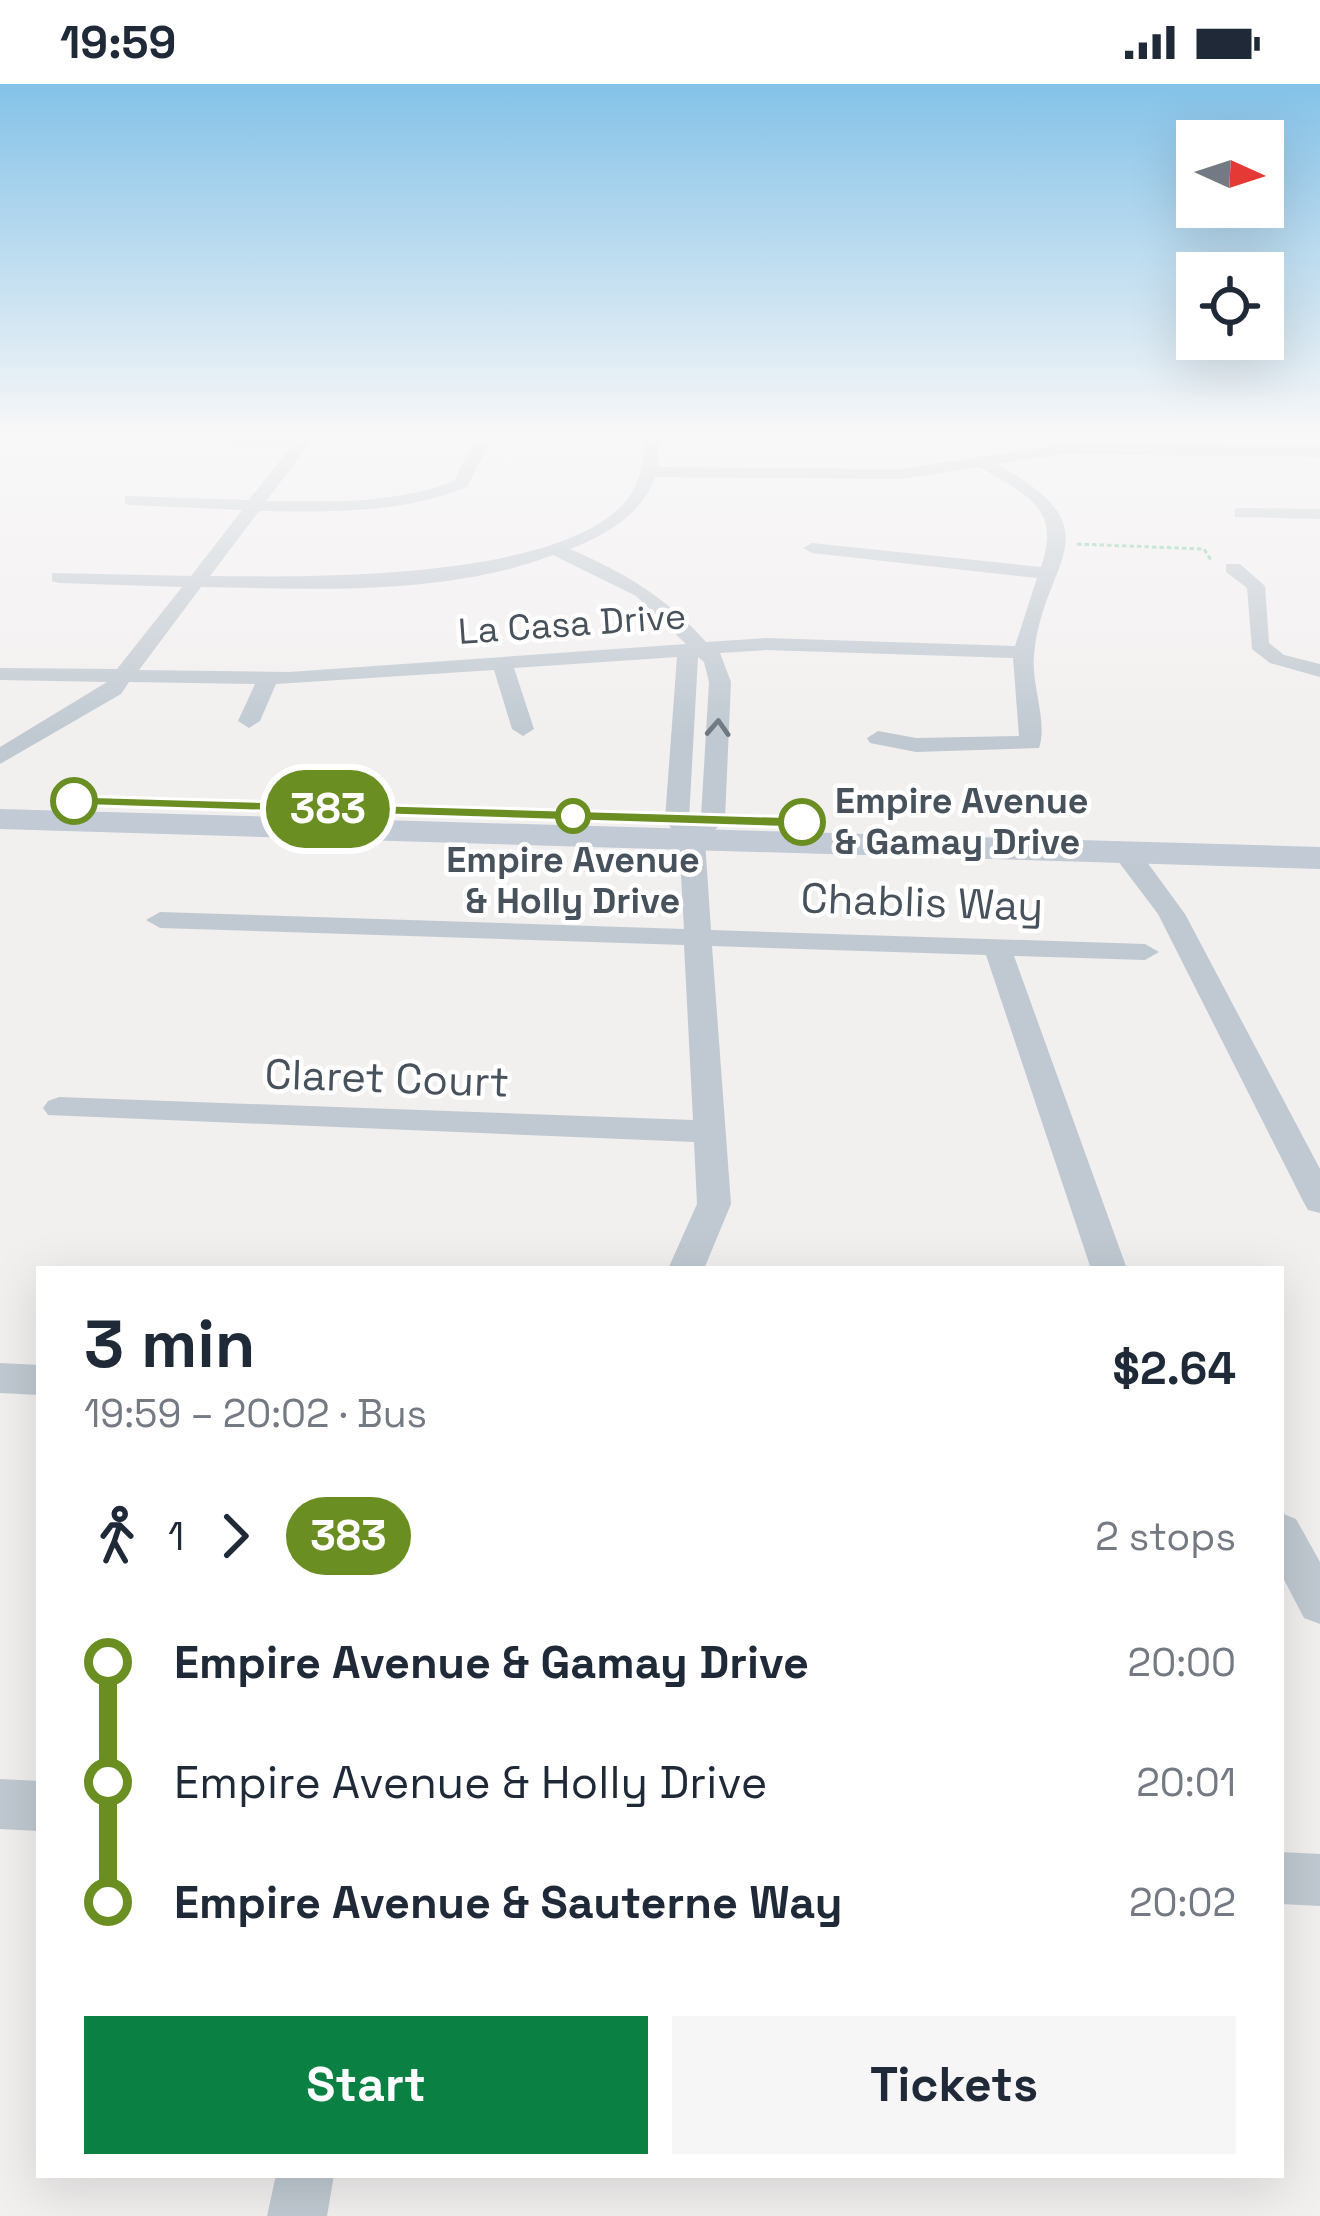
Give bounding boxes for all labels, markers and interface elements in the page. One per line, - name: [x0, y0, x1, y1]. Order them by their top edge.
- text: 19:59: [60, 14, 176, 71]
- north arrow: [1176, 120, 1284, 228]
- map controls: [1176, 120, 1284, 360]
- button: locate: [1176, 252, 1284, 360]
- street label: La Casa Drive: [457, 593, 687, 655]
- one-way arrow: [705, 718, 731, 736]
- line badge: 383: [259, 770, 397, 848]
- place label: Empire Avenue & Gamay Drive: [835, 778, 1089, 865]
- unlabelled marker: [52, 779, 96, 823]
- text: 383: [290, 782, 366, 835]
- marker: Empire Avenue & Holly Drive: [557, 800, 589, 832]
- marker: Empire Avenue & Gamay Drive: [780, 800, 824, 844]
- place label: Empire Avenue & Holly Drive: [446, 837, 700, 924]
- street label: Chablis Way: [800, 871, 1044, 933]
- street label: Claret Court: [264, 1047, 510, 1109]
- text: 3 min: [84, 1302, 255, 1386]
- text: $2.64: [1113, 1340, 1236, 1397]
- text: 19:59 – 20:02 · Bus: [84, 1389, 427, 1438]
- icon: walk: [84, 1503, 150, 1569]
- icon: forward: [202, 1503, 268, 1569]
- text: 383: [310, 1509, 387, 1562]
- text: 1: [168, 1512, 184, 1561]
- text: 2 stops: [1095, 1512, 1236, 1561]
- text: Empire Avenue & Gamay Drive: [174, 1634, 809, 1691]
- text: 20:00: [1128, 1638, 1236, 1687]
- text: Empire Avenue & Holly Drive: [174, 1754, 767, 1811]
- text: 20:01: [1136, 1758, 1236, 1807]
- text: Empire Avenue & Sauterne Way: [174, 1874, 842, 1931]
- text: 20:02: [1129, 1878, 1236, 1927]
- button: Start: [84, 2016, 648, 2154]
- button: Tickets: [672, 2016, 1236, 2154]

